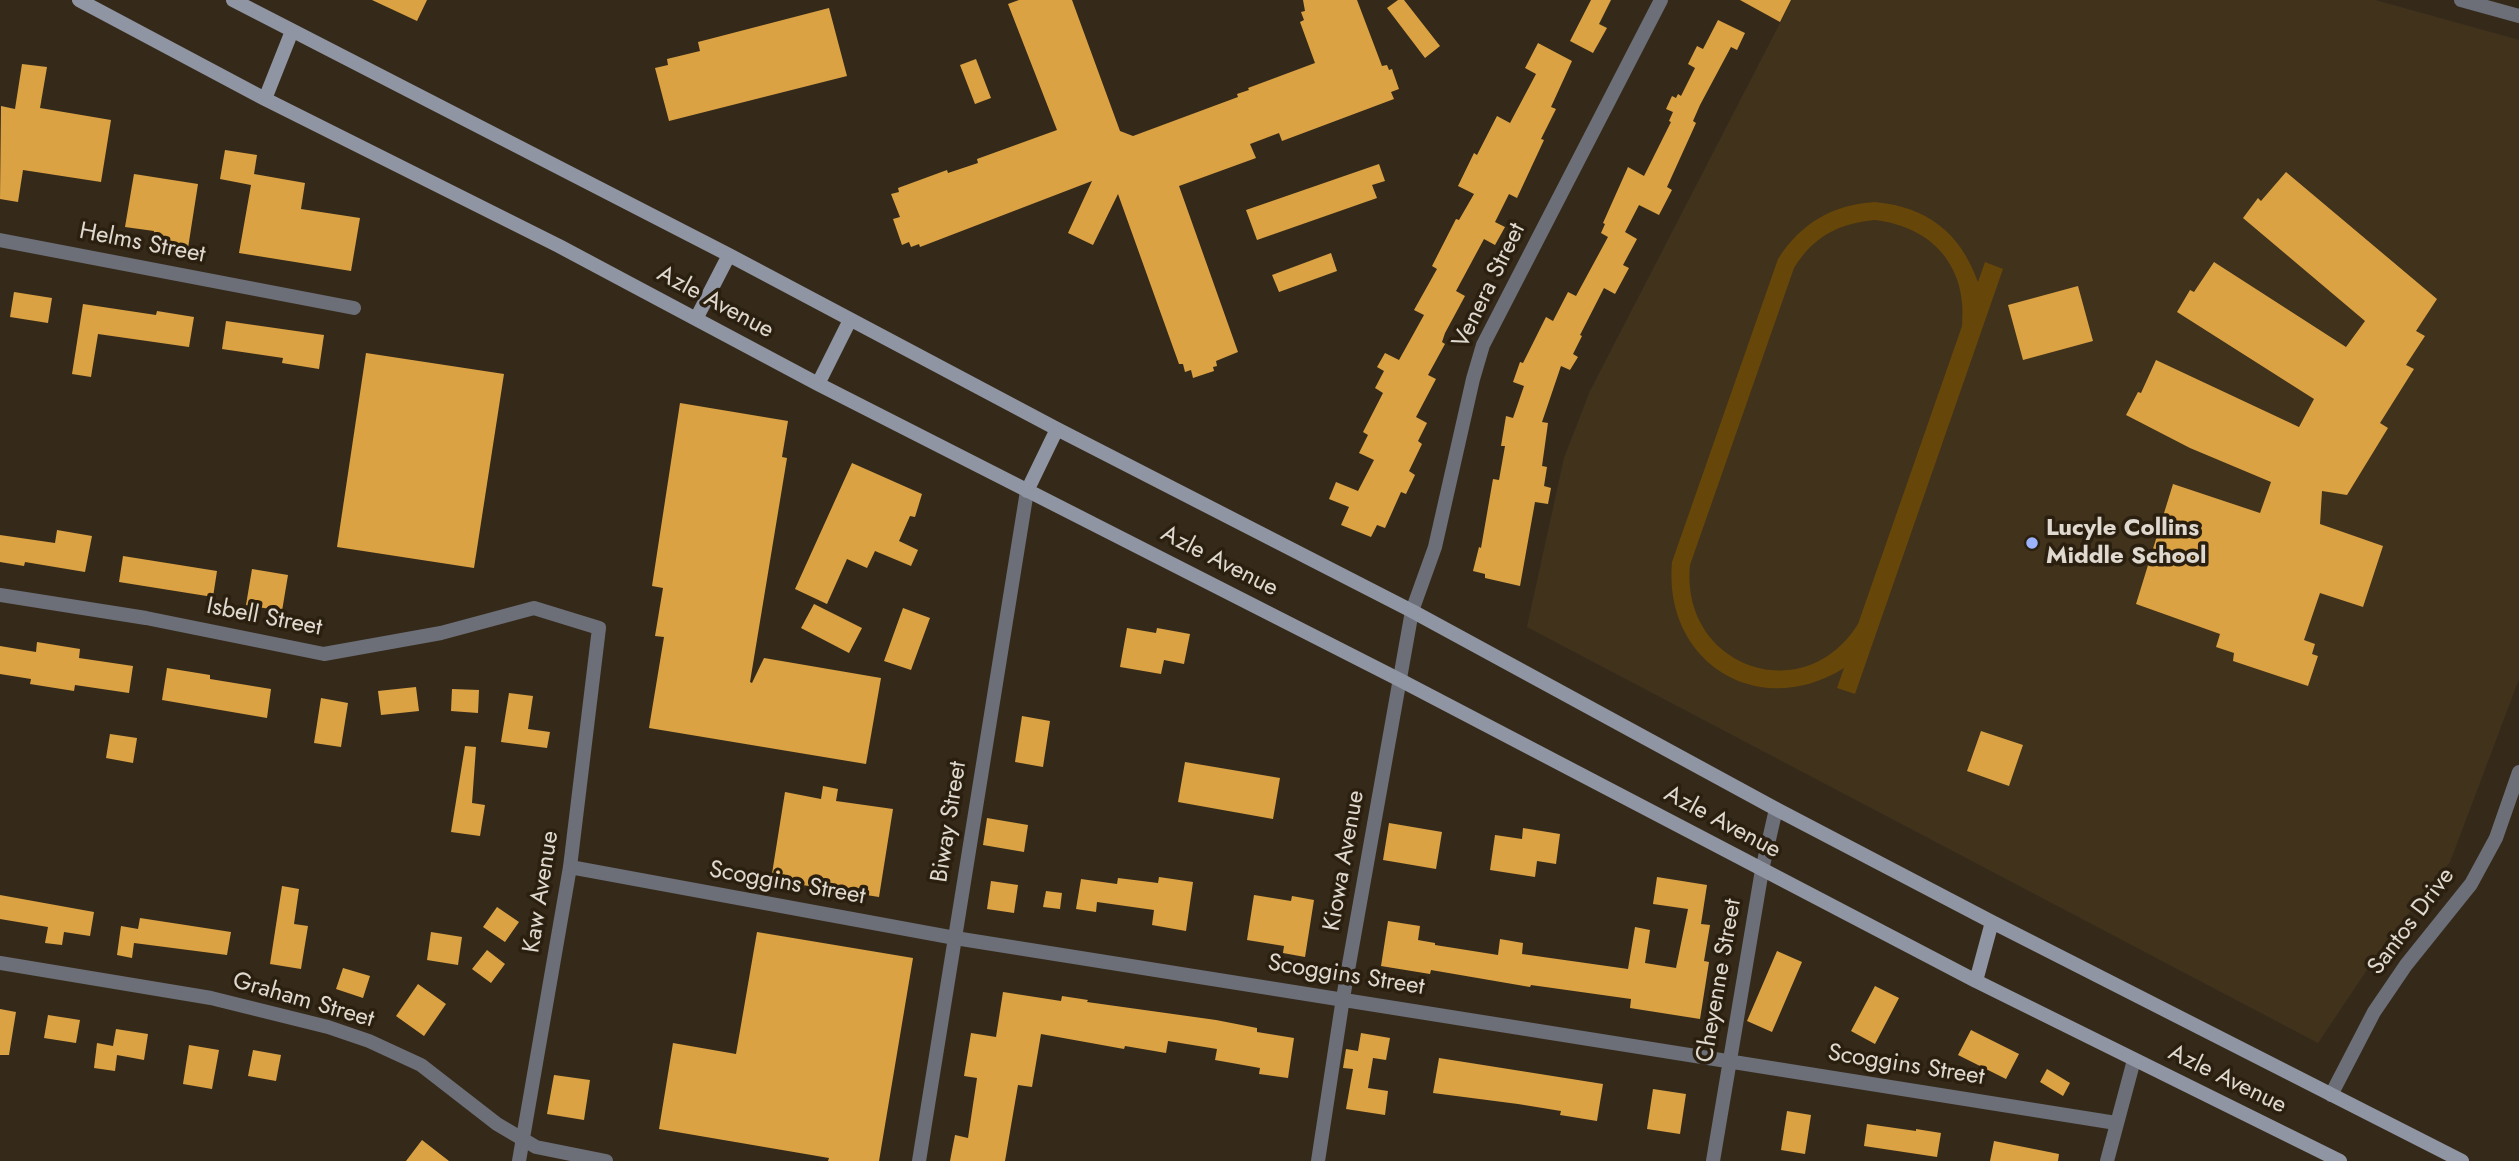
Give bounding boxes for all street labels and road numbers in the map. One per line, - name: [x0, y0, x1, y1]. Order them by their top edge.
- street label: Helms Street: [76, 218, 208, 270]
- street label: Venera Street: [1447, 219, 1533, 353]
- street label: Azle Avenue: [652, 260, 778, 346]
- street label: Azle Avenue: [1155, 520, 1283, 604]
- street label: Isbell Street: [204, 593, 324, 643]
- street label: Biway Street: [926, 759, 974, 885]
- street label: Azle Avenue: [1659, 780, 1785, 866]
- street label: Kiowa Avenue: [1318, 788, 1372, 934]
- street label: Kaw Avenue: [518, 829, 566, 955]
- street label: Scoggins Street: [707, 856, 867, 912]
- street label: Santos Drive: [2362, 863, 2462, 981]
- street label: Cheyenne Street: [1691, 897, 1749, 1065]
- street label: Scoggins Street: [1266, 949, 1426, 1003]
- street label: Graham Street: [229, 967, 377, 1035]
- street label: Scoggins Street: [1826, 1039, 1986, 1093]
- street label: Azle Avenue: [2163, 1039, 2291, 1121]

